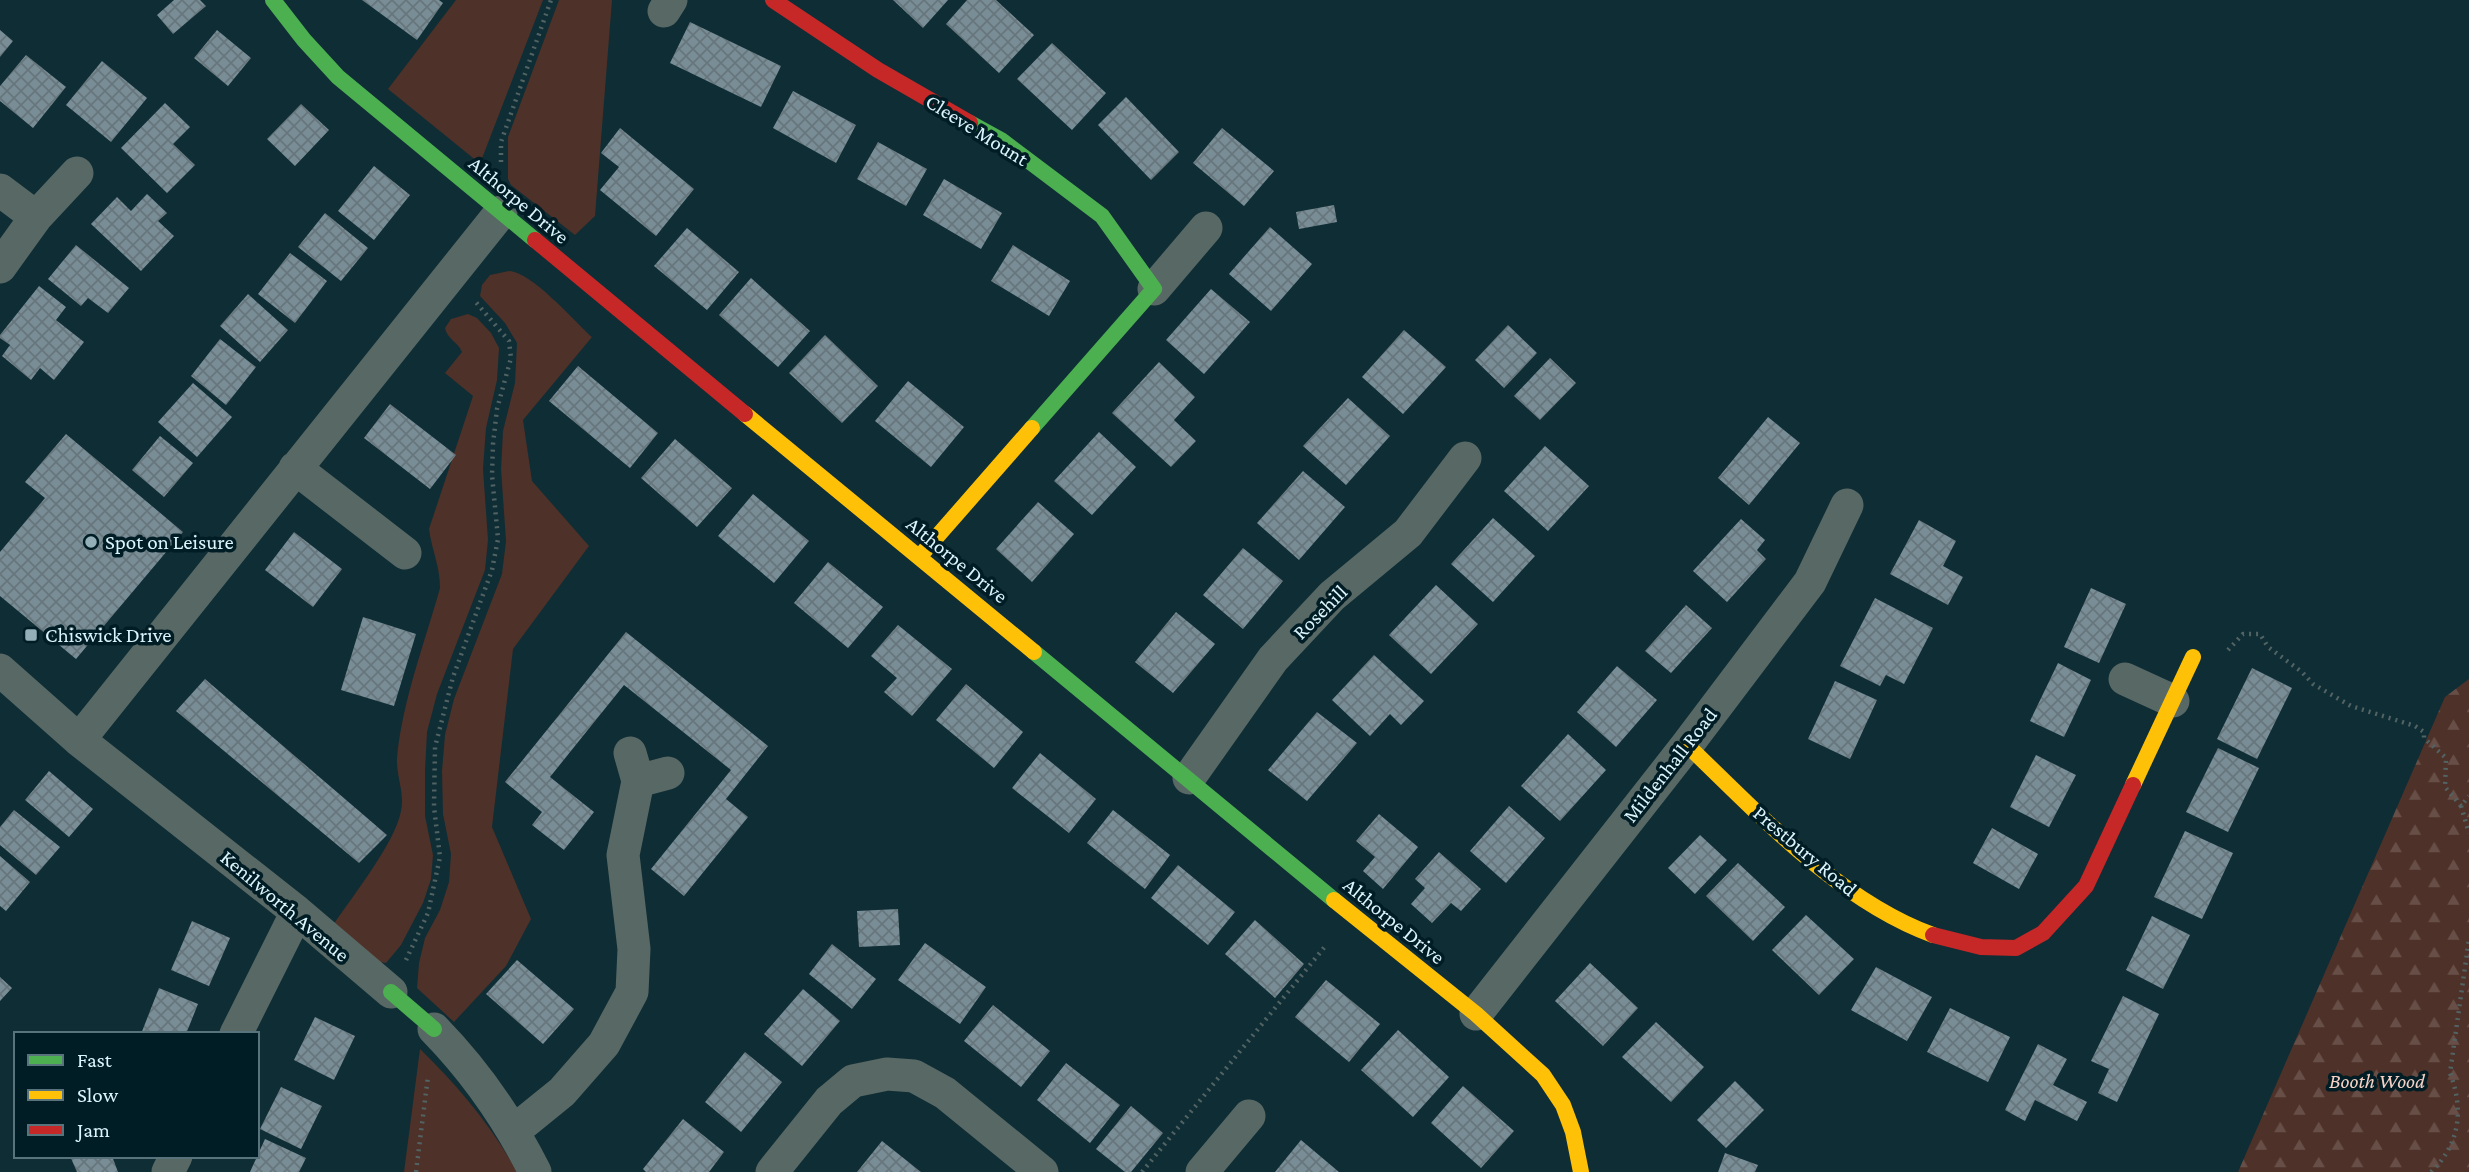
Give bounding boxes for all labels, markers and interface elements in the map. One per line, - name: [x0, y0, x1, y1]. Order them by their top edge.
- street label: Cleeve Mount: [921, 89, 1034, 172]
- street label: Althorpe Drive: [464, 151, 574, 249]
- street label: Althorpe Drive: [901, 512, 1013, 608]
- place label: Spot on Leisure: [105, 530, 234, 554]
- marker: Spot on Leisure: [83, 534, 99, 550]
- street label: Rosehill: [1288, 580, 1352, 644]
- place label: Chiswick Drive: [45, 623, 172, 647]
- marker: Chiswick Drive: [23, 627, 39, 643]
- street label: Mildenhall Road: [1618, 703, 1722, 827]
- street label: Prestbury Road: [1748, 801, 1862, 901]
- street label: Kenilworth Avenue: [216, 845, 354, 967]
- street label: Althorpe Drive: [1338, 873, 1450, 969]
- legend: [14, 1032, 259, 1158]
- text: Fast: [77, 1048, 113, 1072]
- park label: Booth Wood: [2329, 1069, 2426, 1093]
- text: Slow: [77, 1083, 119, 1107]
- text: Jam: [75, 1118, 110, 1142]

